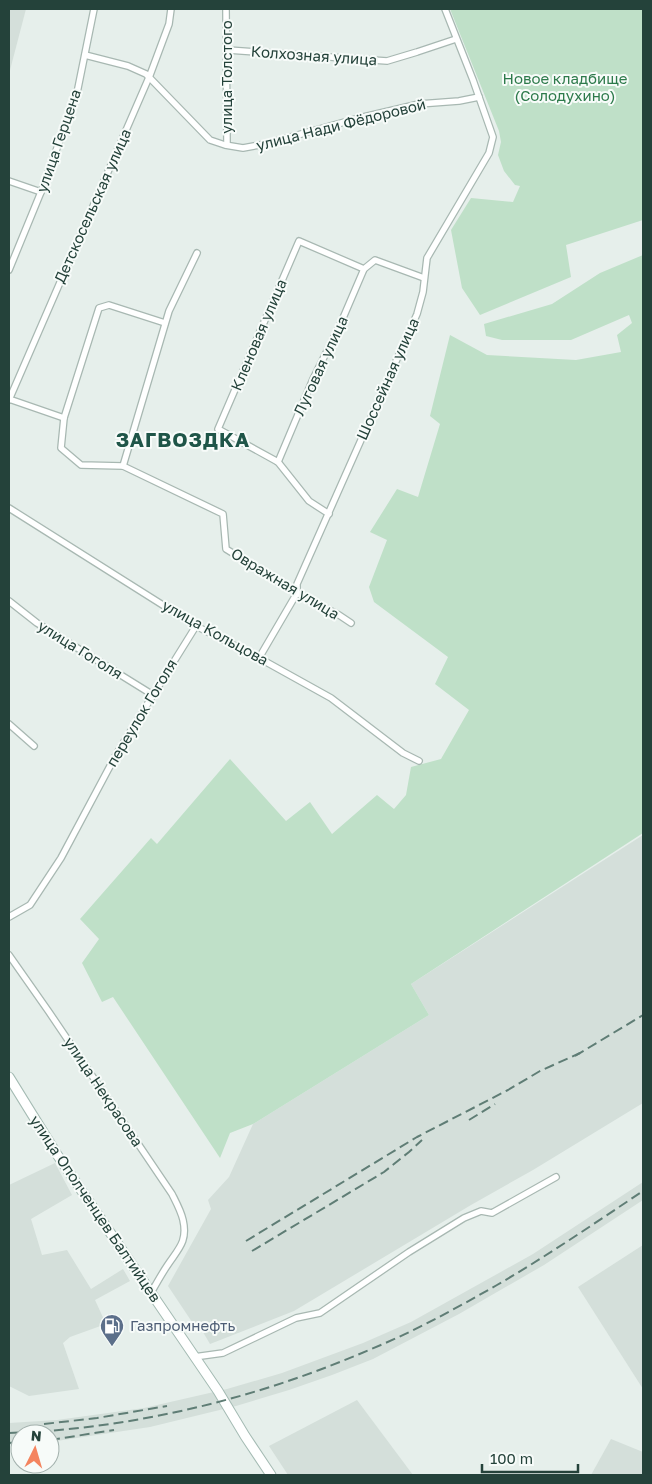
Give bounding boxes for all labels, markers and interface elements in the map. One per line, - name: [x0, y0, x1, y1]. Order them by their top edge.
- street label: улица Толстого: [217, 20, 235, 134]
- street label: Колхозная улица: [250, 42, 378, 68]
- park label: Новое кладбище (Солодухино): [503, 69, 628, 104]
- street label: улица Герцена: [32, 87, 84, 195]
- street label: улица Нади Фёдоровой: [254, 94, 427, 154]
- street label: Детскосельская улица: [50, 126, 134, 286]
- street label: Кленовая улица: [226, 276, 290, 393]
- street label: Луговая улица: [289, 313, 351, 418]
- street label: Шоссейная улица: [352, 315, 422, 442]
- district label: ЗАГВОЗДКА: [116, 427, 250, 451]
- street label: Овражная улица: [228, 544, 343, 623]
- street label: улица Кольцова: [159, 595, 272, 669]
- street label: улица Гоголя: [35, 616, 126, 682]
- street label: переулок Гоголя: [102, 655, 180, 770]
- street label: улица Некрасова: [61, 1033, 147, 1150]
- street label: улица Ополченцев Балтийцев: [27, 1112, 165, 1305]
- fuel station icon: Газпромнефть: [99, 1313, 125, 1347]
- place label: Газпромнефть: [130, 1316, 235, 1334]
- north arrow: [10, 1424, 60, 1474]
- text: N: [30, 1427, 42, 1444]
- scale bar: [482, 1442, 578, 1474]
- text: 100 m: [490, 1449, 533, 1467]

